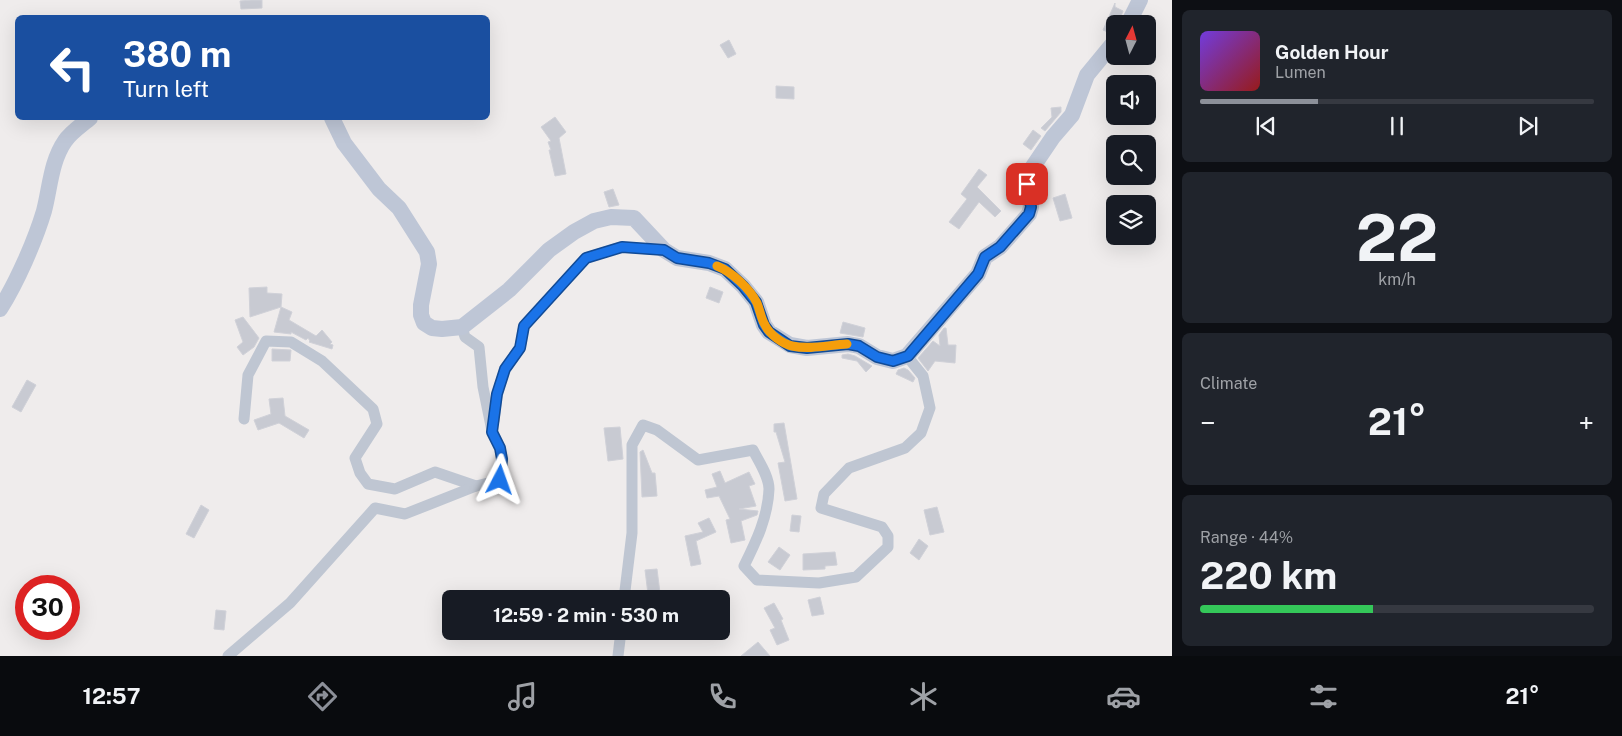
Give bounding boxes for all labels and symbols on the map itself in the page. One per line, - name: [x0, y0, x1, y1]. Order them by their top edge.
- north arrow: [1106, 15, 1156, 65]
- pin: [1006, 163, 1048, 205]
- position arrow: [473, 453, 525, 505]
- speed limit sign: 30: [15, 575, 80, 640]

